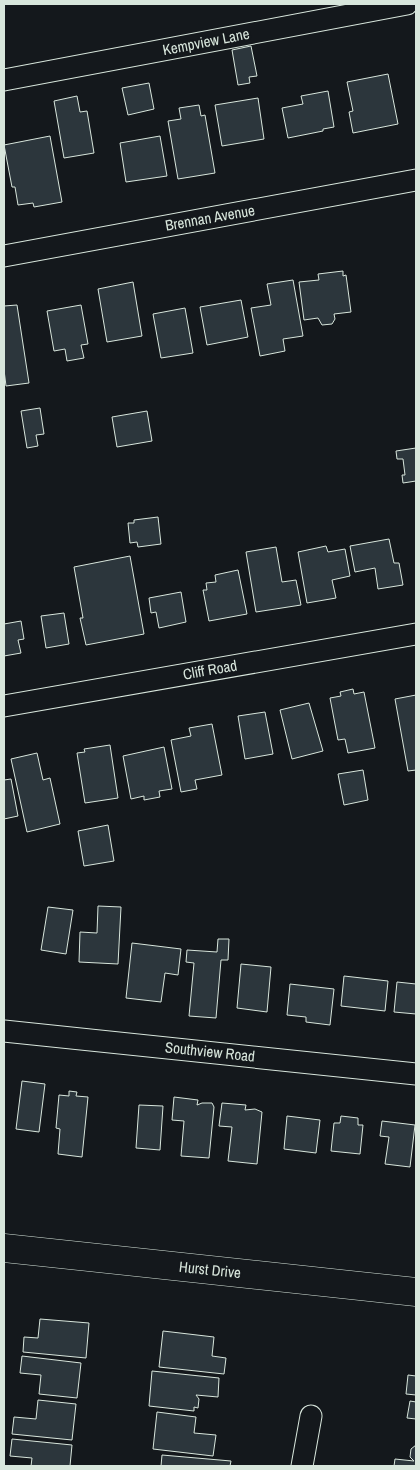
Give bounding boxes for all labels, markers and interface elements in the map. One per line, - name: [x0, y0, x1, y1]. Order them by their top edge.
- street label: Kempview Lane: [161, 23, 251, 60]
- street label: Brennan Avenue: [163, 199, 257, 236]
- street label: Cliff Road: [181, 654, 239, 685]
- street label: Southview Road: [164, 1036, 256, 1067]
- street label: Hurst Drive: [178, 1256, 242, 1283]

